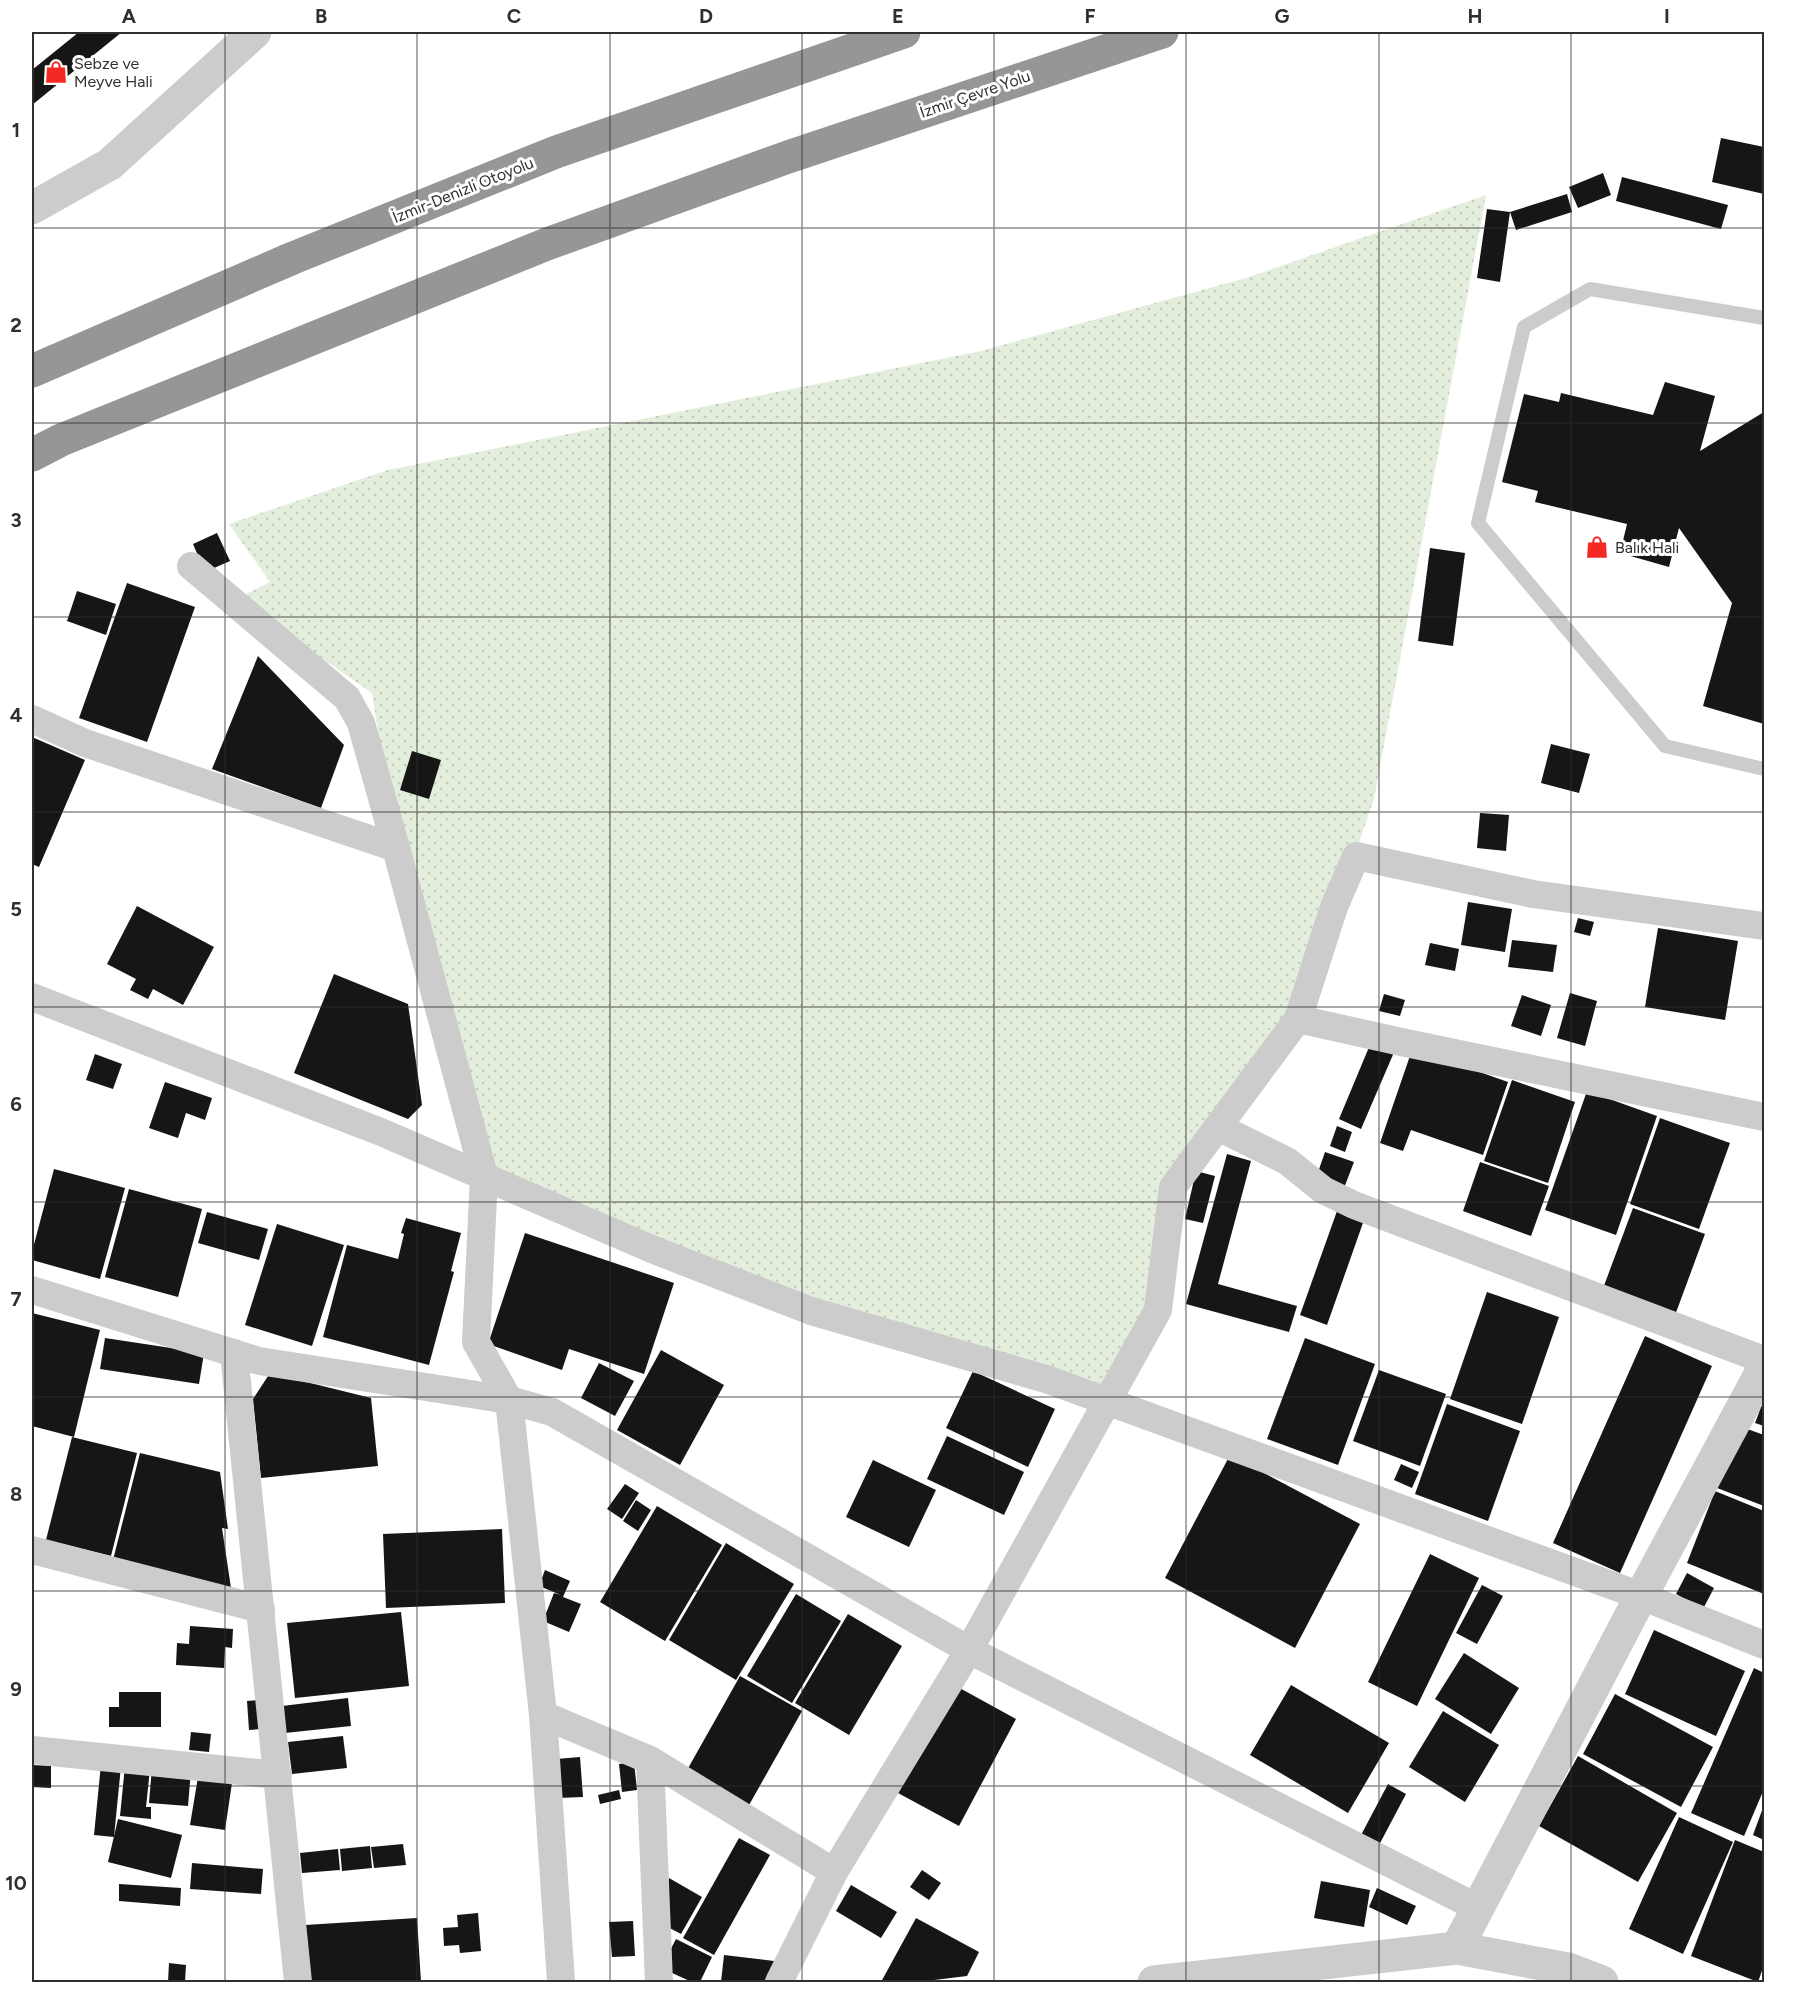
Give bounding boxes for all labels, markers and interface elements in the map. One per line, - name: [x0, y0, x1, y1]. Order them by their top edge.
- text: A: [122, 4, 137, 28]
- text: B: [315, 4, 327, 28]
- text: C: [507, 4, 521, 28]
- text: D: [699, 4, 713, 28]
- text: E: [892, 4, 904, 28]
- text: F: [1084, 4, 1096, 28]
- text: G: [1275, 4, 1290, 28]
- text: H: [1468, 4, 1483, 28]
- text: I: [1664, 4, 1670, 28]
- place label: Sebze ve Meyve Hali: [74, 54, 153, 91]
- shop icon: Sebze ve Meyve Hali: [43, 59, 69, 85]
- street label: İzmir Çevre Yolu: [917, 66, 1033, 122]
- text: 1: [12, 118, 20, 142]
- street label: İzmir-Denizli Otoyolu: [390, 153, 536, 227]
- text: 2: [10, 313, 22, 337]
- text: 3: [10, 508, 22, 532]
- shop icon: Balık Hali: [1584, 534, 1610, 560]
- place label: Balık Hali: [1615, 538, 1679, 557]
- text: 4: [10, 703, 23, 727]
- text: 5: [10, 897, 22, 921]
- text: 6: [10, 1092, 22, 1116]
- text: 7: [10, 1287, 22, 1311]
- text: 8: [10, 1482, 22, 1506]
- text: 9: [10, 1677, 22, 1701]
- text: 10: [5, 1871, 27, 1895]

